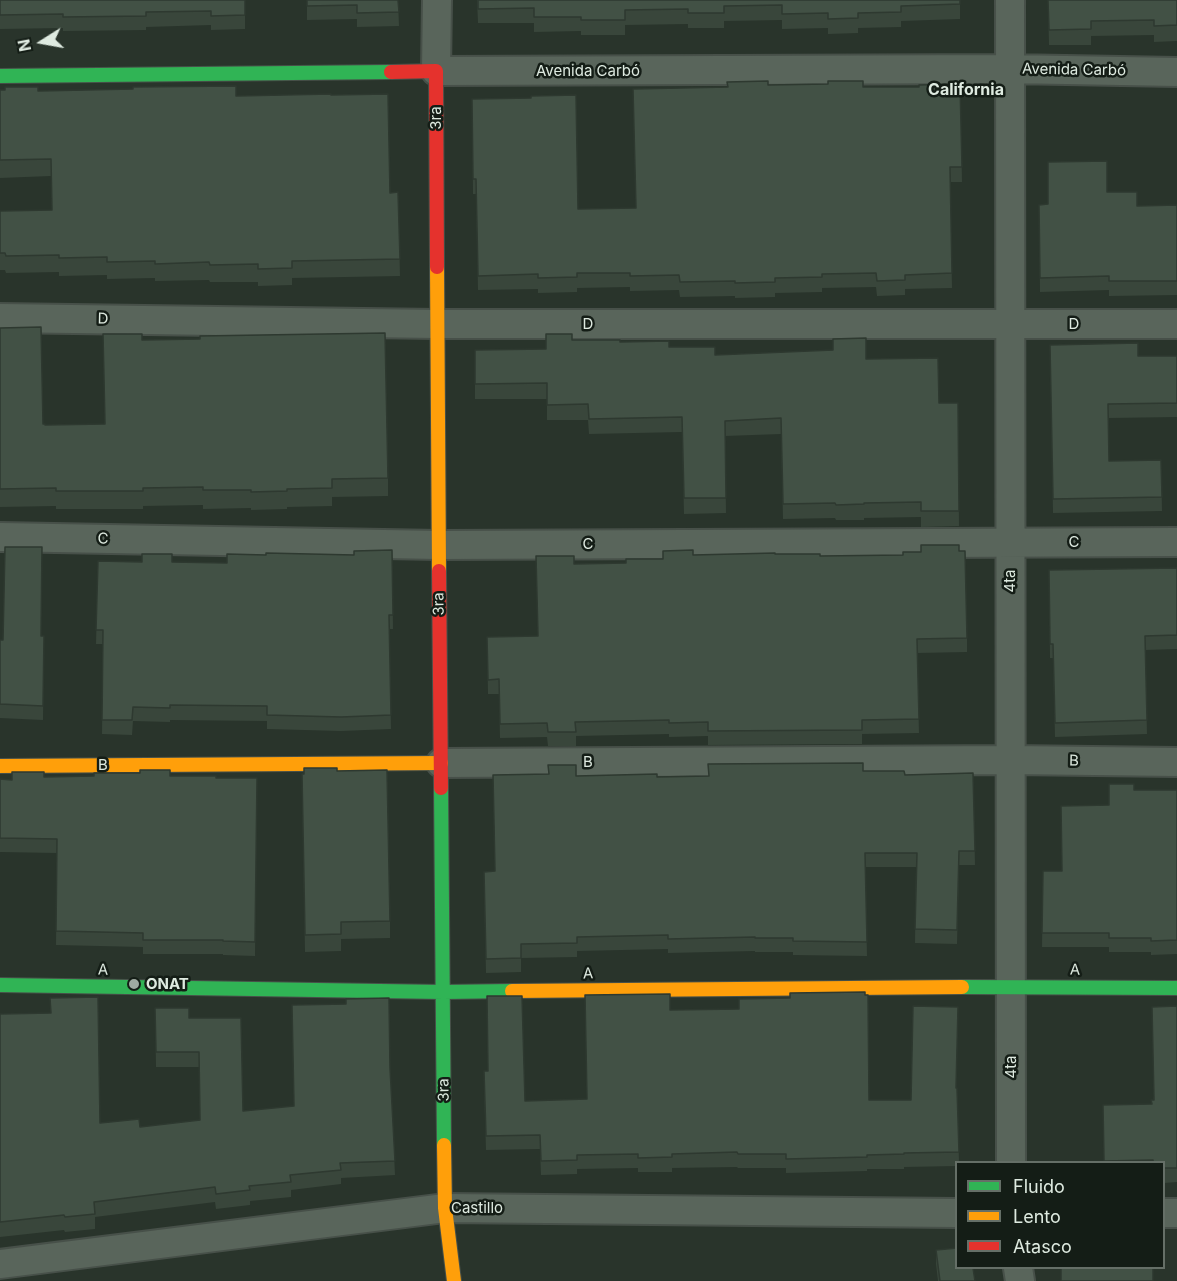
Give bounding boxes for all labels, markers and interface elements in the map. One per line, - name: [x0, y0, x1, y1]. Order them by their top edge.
- north arrow: [12, 12, 72, 72]
- text: N: [13, 38, 35, 53]
- street label: Avenida Carbó: [1022, 60, 1126, 80]
- street label: Avenida Carbó: [536, 62, 640, 80]
- district label: California: [928, 80, 1004, 100]
- street label: 3ra: [427, 106, 445, 130]
- street label: D: [97, 310, 109, 328]
- street label: D: [583, 315, 593, 333]
- street label: D: [1069, 315, 1079, 333]
- street label: C: [97, 530, 109, 548]
- street label: C: [1069, 533, 1079, 551]
- street label: C: [583, 535, 593, 553]
- street label: 4ta: [1001, 569, 1019, 593]
- street label: 3ra: [430, 592, 448, 616]
- street label: B: [1069, 752, 1079, 770]
- street label: B: [583, 753, 593, 771]
- street label: B: [98, 756, 108, 774]
- street label: A: [98, 961, 108, 979]
- street label: A: [1070, 961, 1080, 979]
- street label: A: [583, 965, 593, 983]
- place label: ONAT: [146, 975, 189, 993]
- marker: ONAT: [127, 977, 141, 991]
- street label: 4ta: [1002, 1055, 1020, 1079]
- street label: 3ra: [435, 1078, 453, 1102]
- legend: [955, 1161, 1165, 1269]
- text: Fluido: [1013, 1176, 1065, 1197]
- street label: Castillo: [451, 1199, 503, 1217]
- text: Lento: [1013, 1206, 1061, 1227]
- text: Atasco: [1013, 1236, 1072, 1257]

